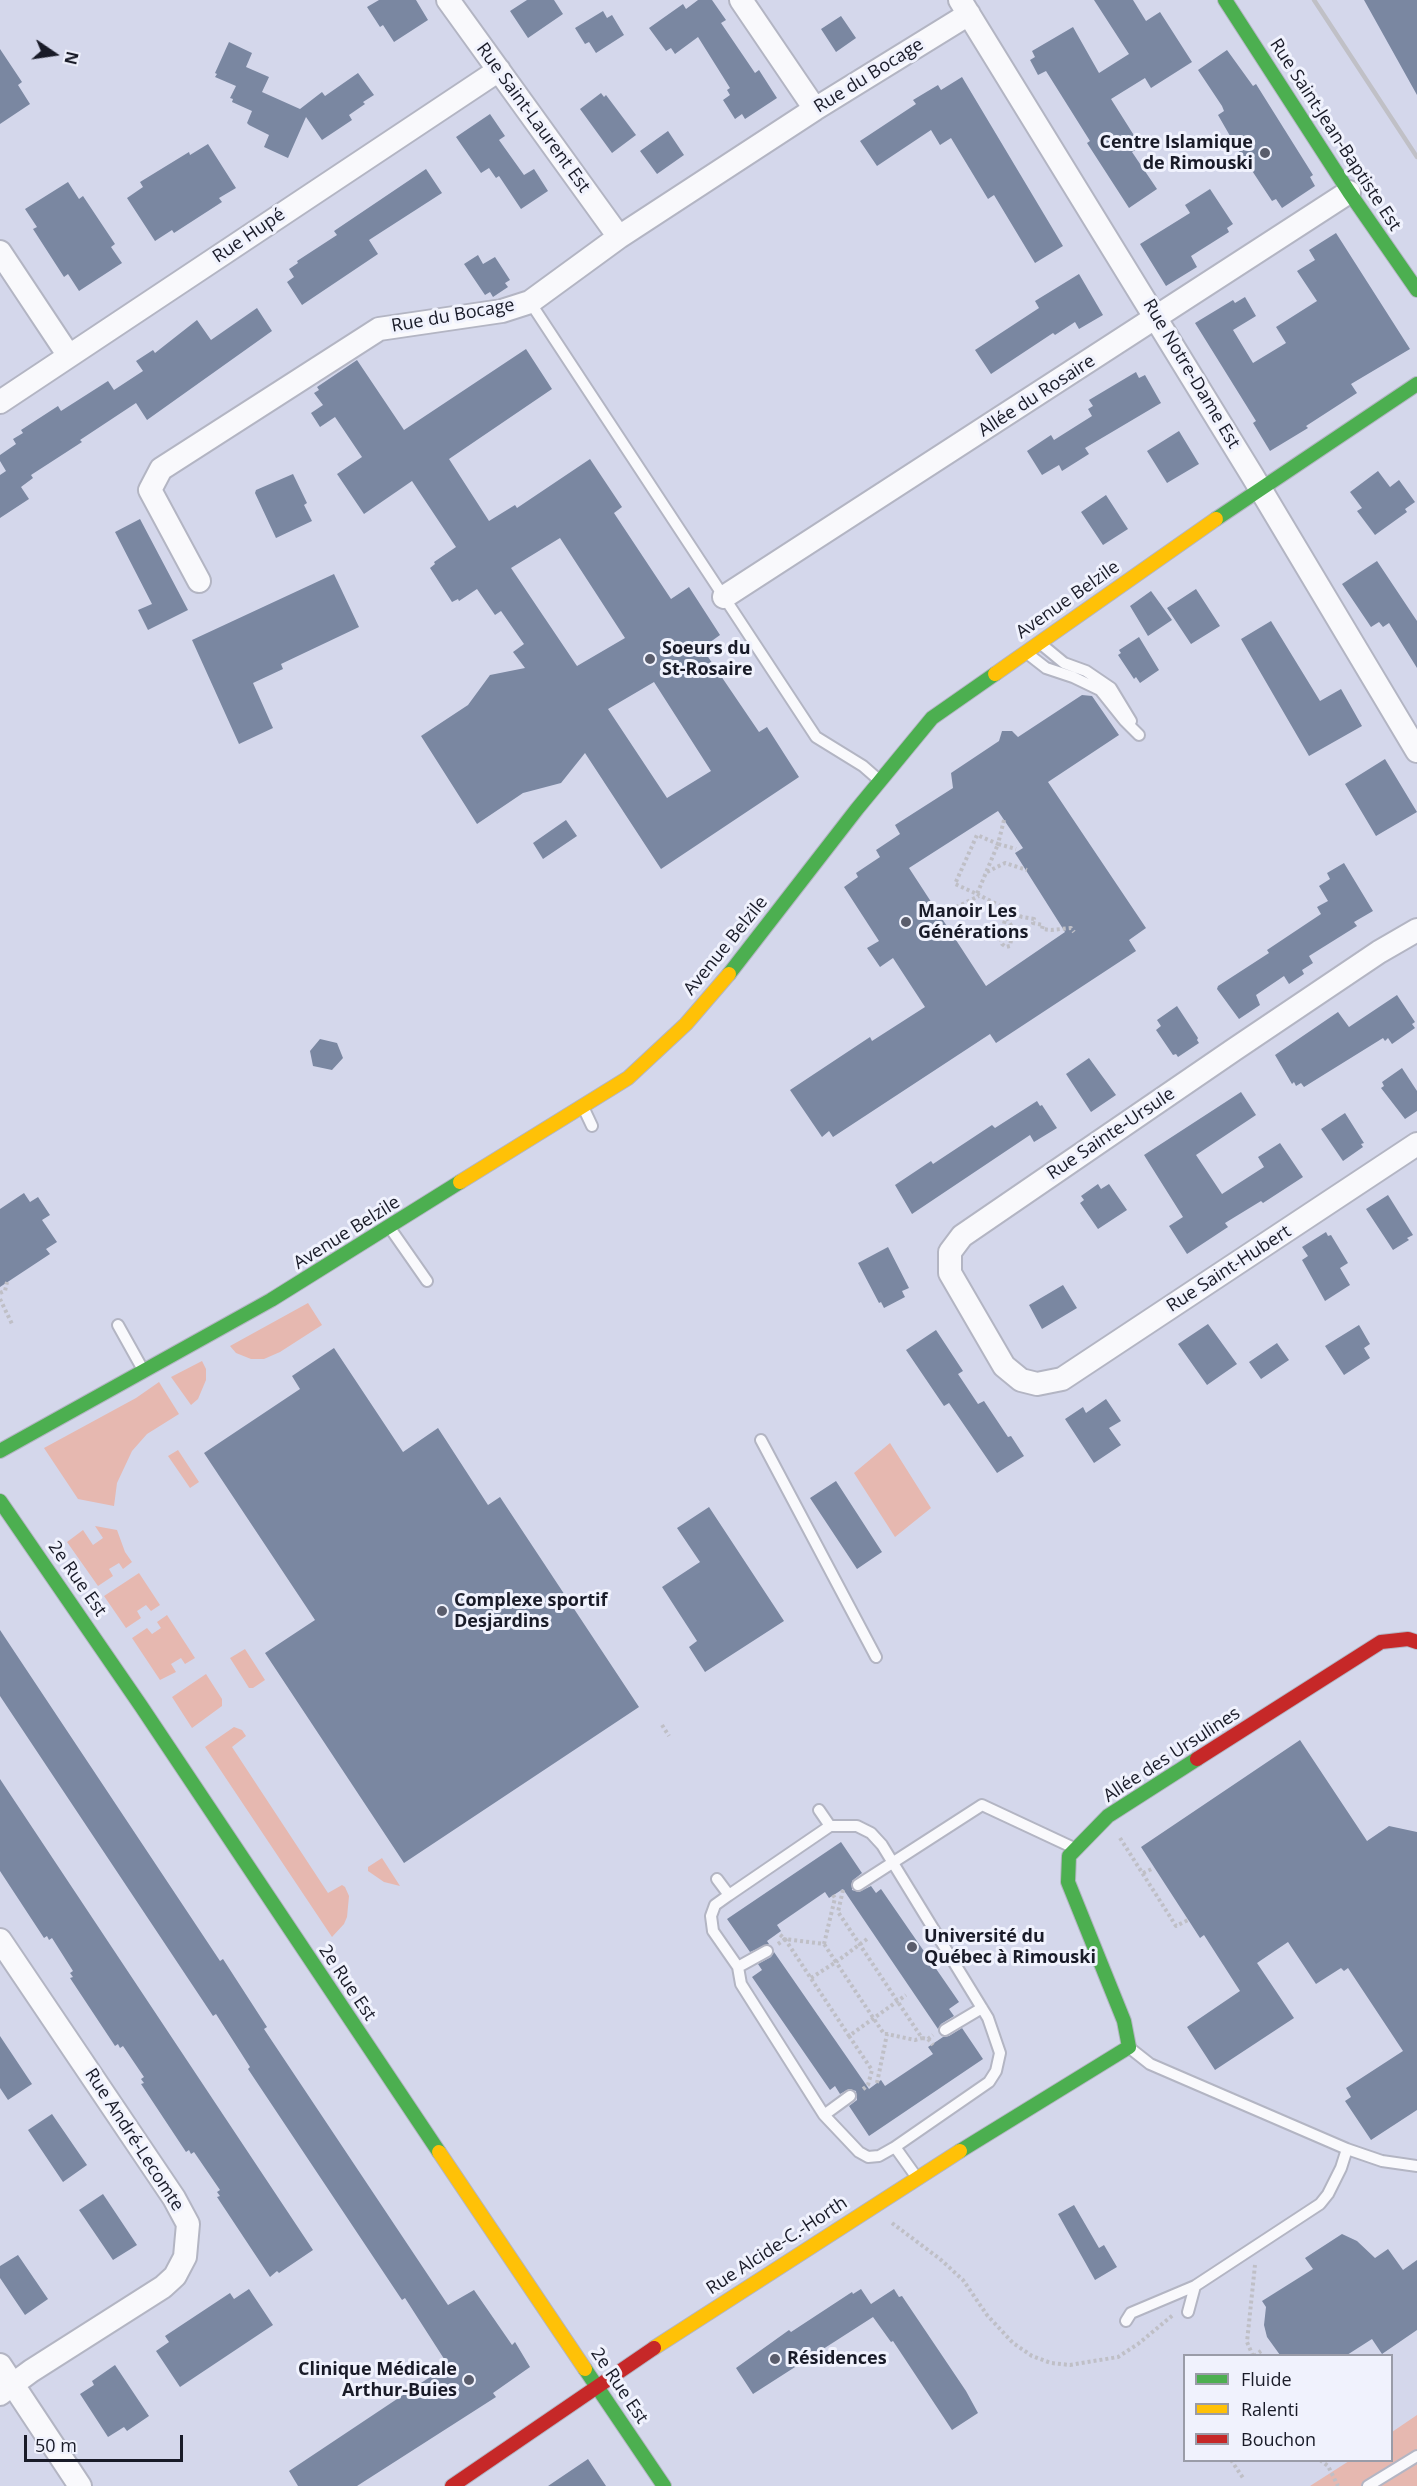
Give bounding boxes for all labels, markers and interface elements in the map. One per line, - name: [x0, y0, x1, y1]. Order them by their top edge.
- north arrow: [24, 24, 84, 84]
- street label: Rue du Bocage: [810, 34, 928, 118]
- street label: Rue Saint-Jean-Baptiste Est: [1265, 35, 1405, 235]
- street label: Rue Saint-Laurent Est: [471, 39, 595, 197]
- text: N: [59, 49, 84, 67]
- place label: Centre Islamique de Rimouski: [1099, 132, 1253, 174]
- marker: Centre Islamique de Rimouski: [1258, 146, 1272, 160]
- street label: Rue Hupé: [209, 204, 289, 268]
- street label: Rue du Bocage: [390, 295, 516, 337]
- street label: Rue Notre-Dame Est: [1138, 295, 1244, 453]
- street label: Allée du Rosaire: [975, 350, 1099, 442]
- street label: Avenue Belzile: [1012, 556, 1124, 644]
- place label: Soeurs du St-Rosaire: [662, 638, 753, 680]
- marker: Soeurs du St-Rosaire: [643, 652, 657, 666]
- street label: Avenue Belzile: [679, 892, 773, 1000]
- place label: Manoir Les Générations: [918, 901, 1028, 944]
- marker: Manoir Les Générations: [899, 915, 913, 929]
- street label: Rue Sainte-Ursule: [1043, 1083, 1179, 1185]
- street label: Avenue Belzile: [290, 1192, 404, 1274]
- street label: Rue Saint-Hubert: [1163, 1221, 1295, 1317]
- street label: 2e Rue Est: [43, 1537, 111, 1621]
- place label: Complexe sportif Desjardins: [454, 1590, 607, 1632]
- marker: Complexe sportif Desjardins: [435, 1604, 449, 1618]
- street label: Allée des Ursulines: [1100, 1703, 1244, 1807]
- place label: Université du Québec à Rimouski: [924, 1926, 1096, 1968]
- marker: Université du Québec à Rimouski: [905, 1940, 919, 1954]
- street label: 2e Rue Est: [314, 1941, 380, 2025]
- street label: Rue André-Lecomte: [80, 2065, 188, 2215]
- street label: Rue Alcide-C.-Horth: [702, 2192, 852, 2300]
- street label: 2e Rue Est: [586, 2344, 652, 2428]
- place label: Résidences: [787, 2348, 887, 2370]
- marker: Résidences: [768, 2352, 782, 2366]
- legend: [1183, 2354, 1393, 2462]
- place label: Clinique Médicale Arthur-Buies: [298, 2359, 457, 2402]
- text: Fluide: [1241, 2367, 1292, 2391]
- marker: Clinique Médicale Arthur-Buies: [462, 2373, 476, 2387]
- text: Ralenti: [1241, 2397, 1299, 2421]
- scale bar: [27, 2423, 186, 2461]
- text: Bouchon: [1241, 2427, 1316, 2451]
- text: 50 m: [35, 2433, 77, 2457]

